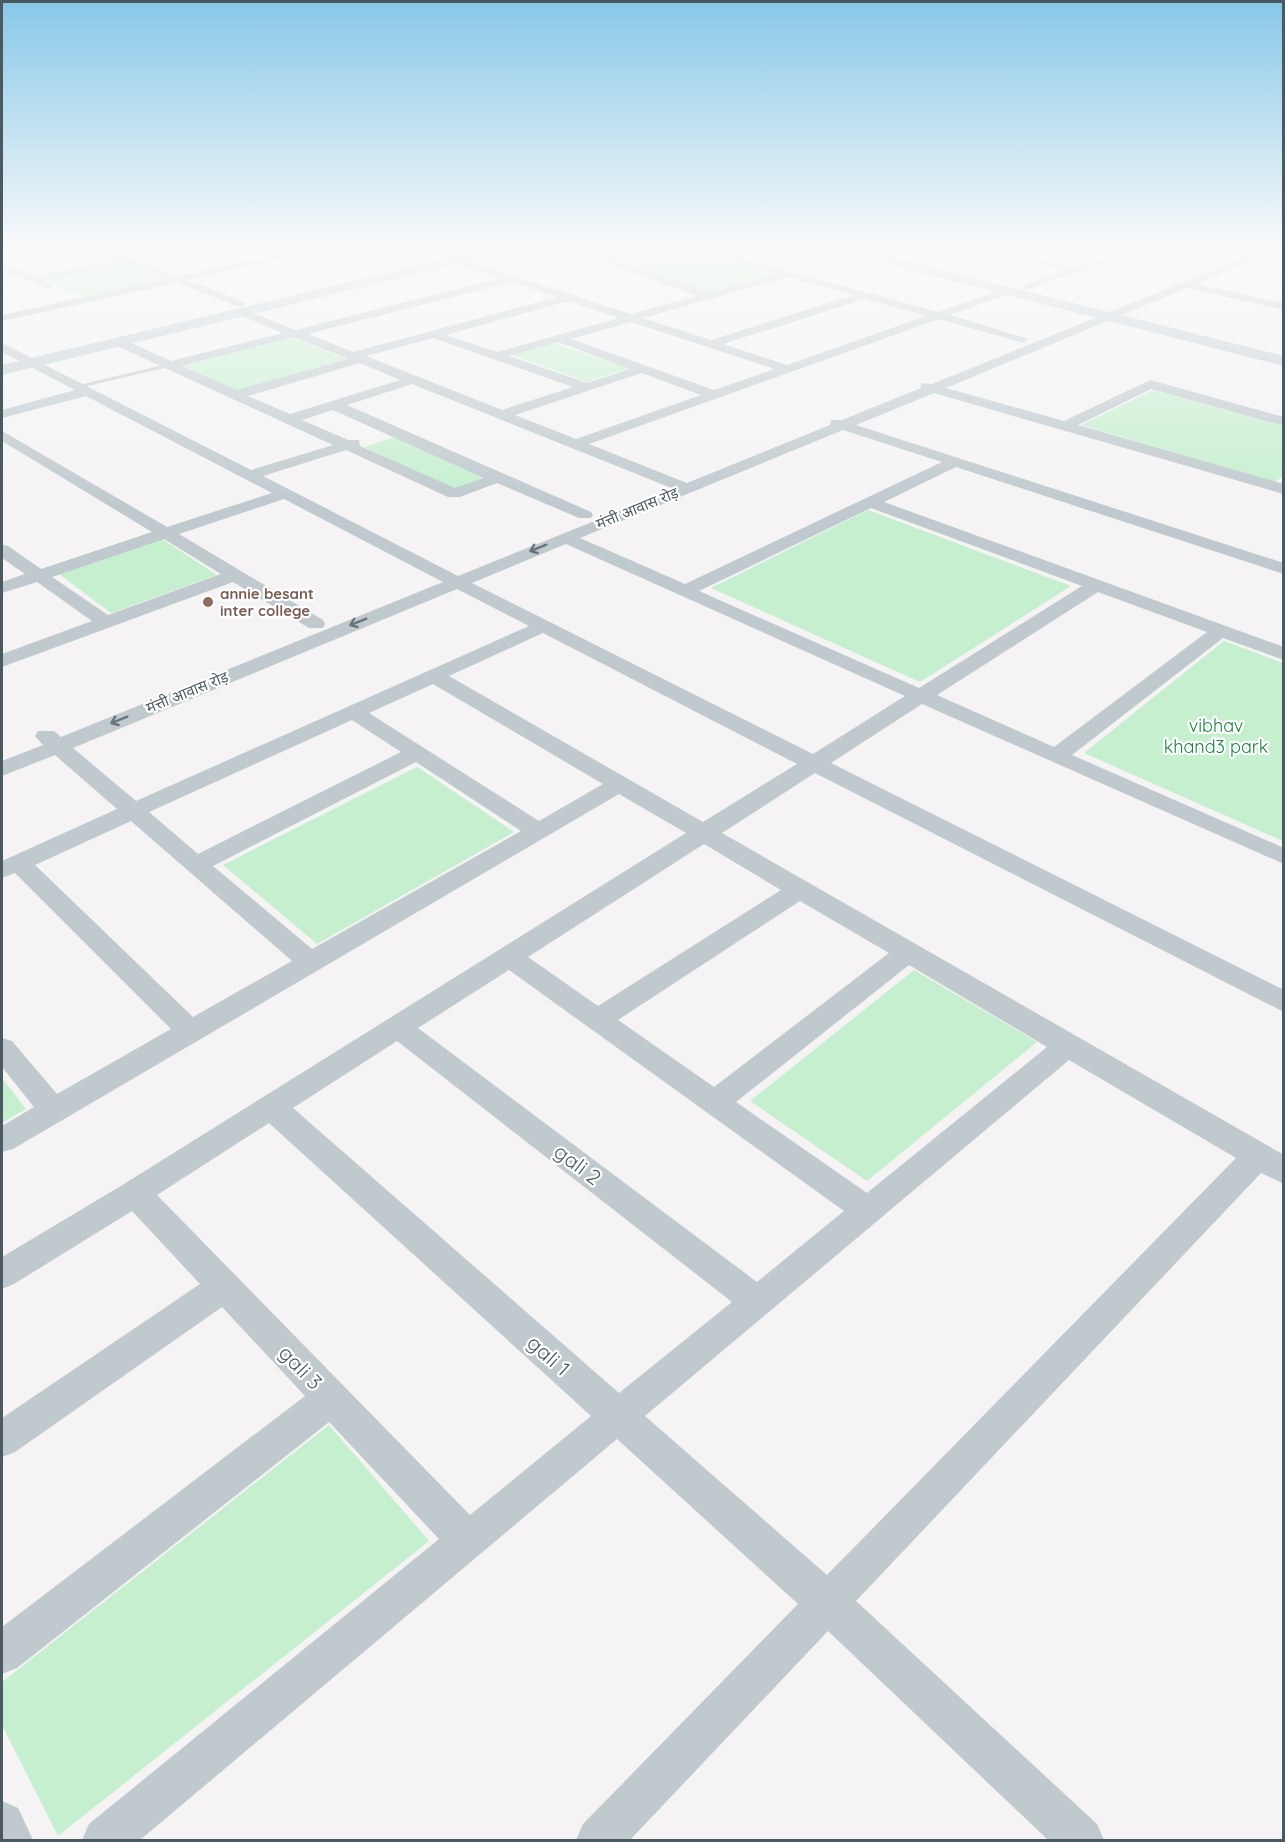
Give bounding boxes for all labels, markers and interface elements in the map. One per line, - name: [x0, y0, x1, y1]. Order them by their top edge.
- street label: मंत्ती आवास रोड़: [593, 483, 682, 533]
- one-way arrow: [529, 544, 548, 555]
- place label: annie besant inter college: [220, 584, 314, 620]
- marker: annie besant inter college: [201, 595, 215, 609]
- one-way arrow: [349, 617, 367, 628]
- street label: मंत्ती आवास रोड़: [143, 667, 232, 717]
- park label: vibhav khand3 park: [1164, 714, 1268, 758]
- one-way arrow: [110, 715, 129, 726]
- street label: gali 2: [549, 1138, 607, 1190]
- street label: gali 1: [522, 1329, 576, 1381]
- street label: gali 3: [274, 1339, 328, 1395]

